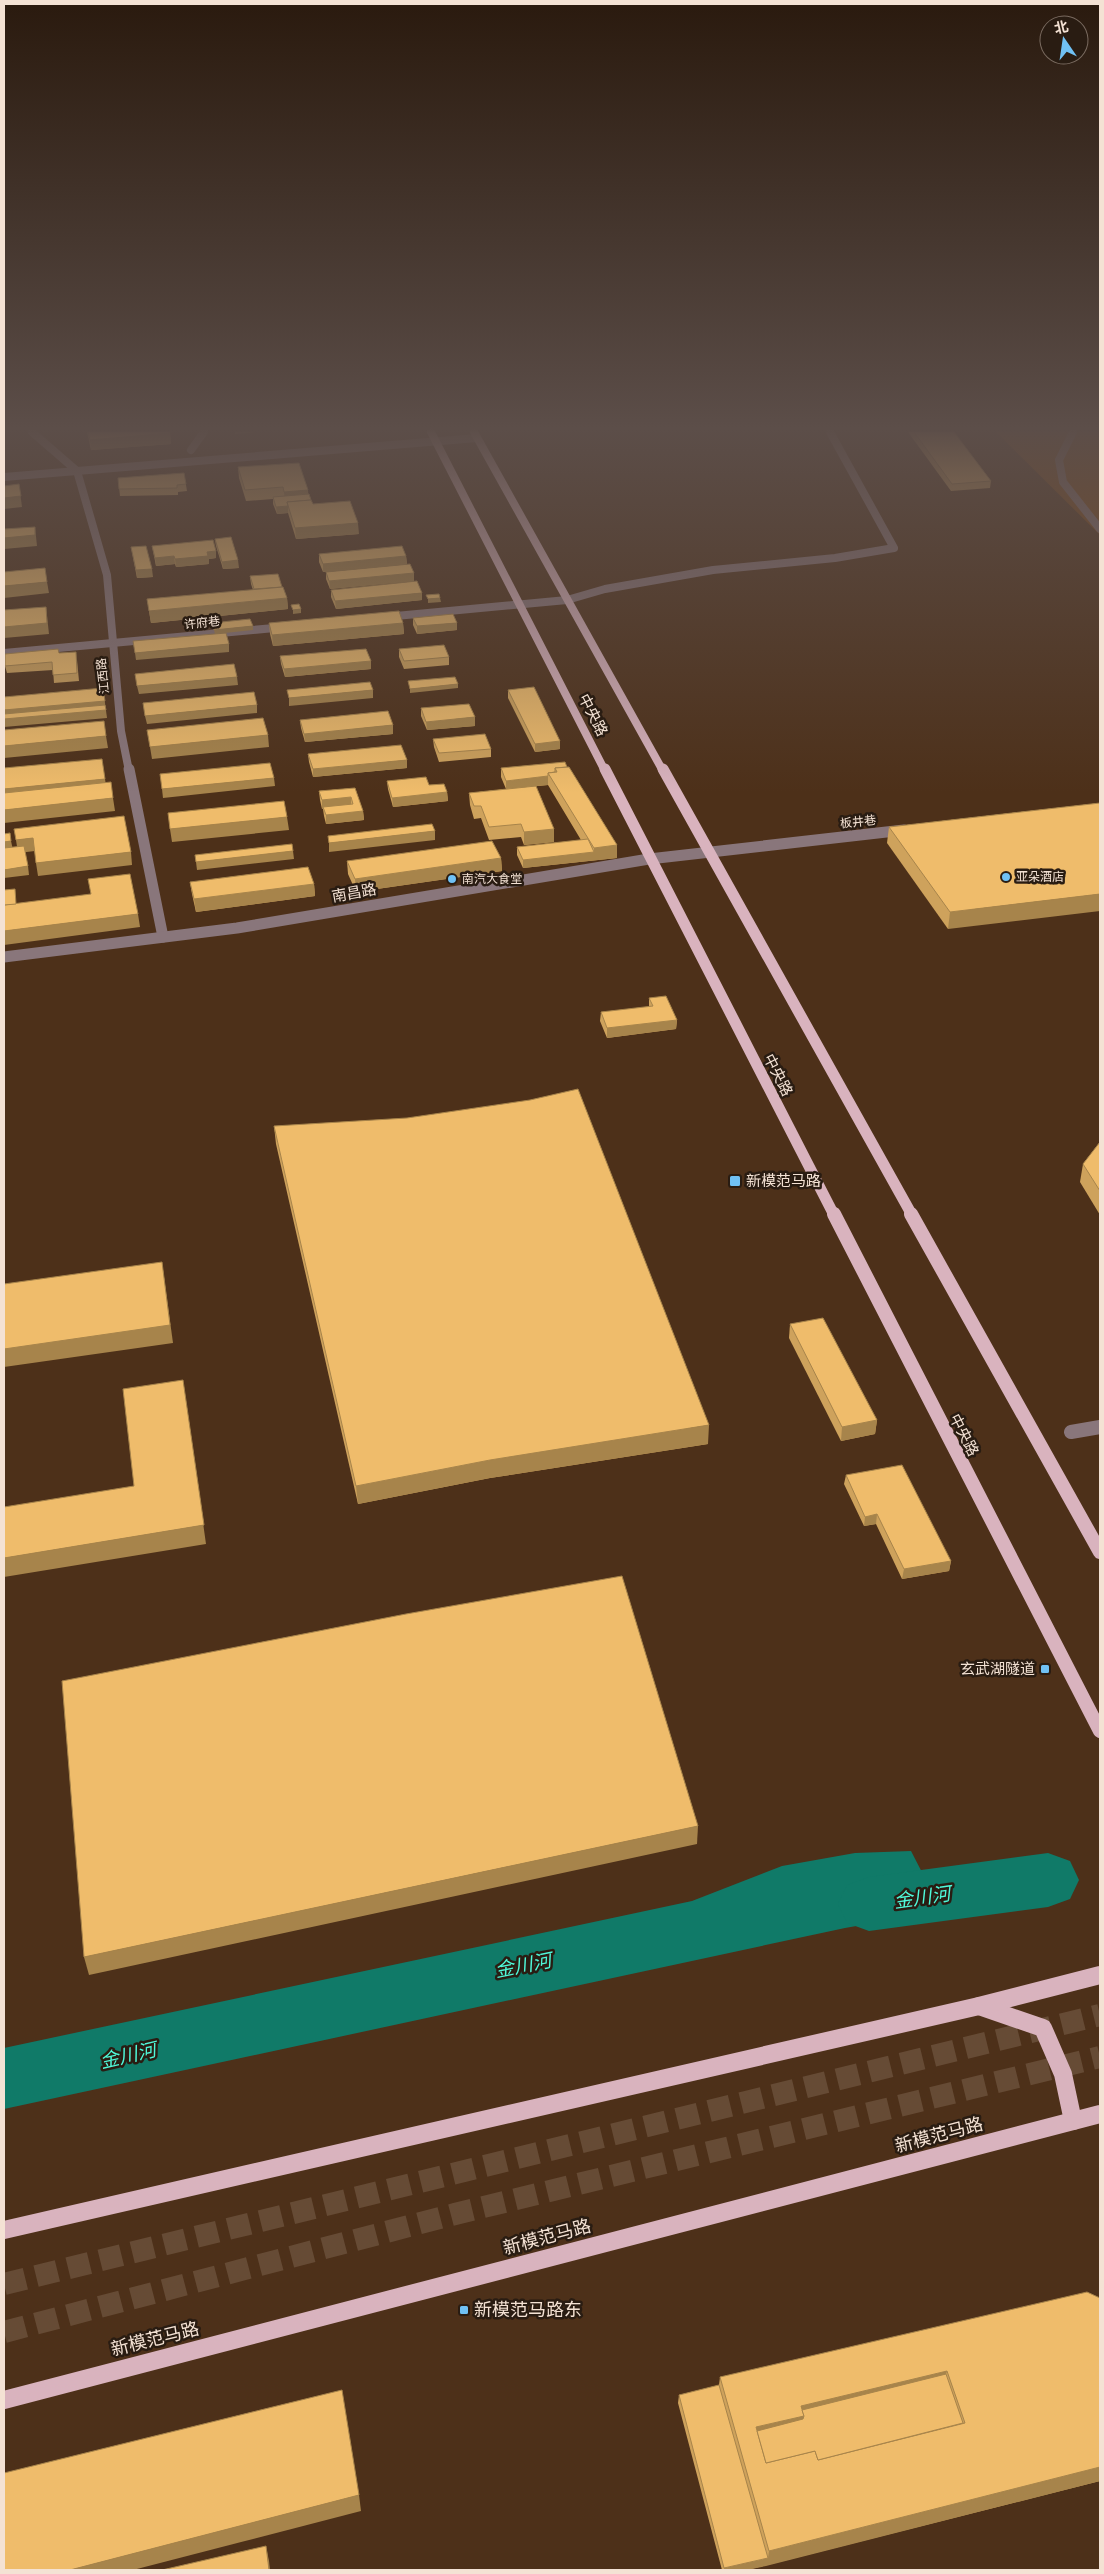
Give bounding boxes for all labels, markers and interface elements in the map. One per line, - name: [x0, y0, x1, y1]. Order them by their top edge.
- north arrow: [1039, 15, 1089, 65]
- text: 北: [1052, 17, 1070, 37]
- street label: 许府巷: [183, 613, 221, 632]
- street label: 江西路: [93, 657, 112, 695]
- street label: 中央路: [576, 690, 612, 739]
- street label: 板井巷: [839, 812, 877, 831]
- place label: 亚朵酒店: [1016, 869, 1064, 884]
- place label: 南汽大食堂: [462, 871, 522, 886]
- marker: 亚朵酒店: [1000, 871, 1012, 883]
- marker: 南汽大食堂: [446, 873, 458, 885]
- street label: 南昌路: [330, 879, 378, 905]
- street label: 中央路: [761, 1050, 797, 1099]
- place label: 新模范马路: [746, 1171, 821, 1189]
- marker: 新模范马路: [728, 1174, 742, 1188]
- street label: 中央路: [947, 1410, 983, 1459]
- place label: 玄武湖隧道: [960, 1659, 1035, 1677]
- marker: 玄武湖隧道: [1039, 1663, 1051, 1675]
- water label: 金川河: [892, 1881, 956, 1912]
- water label: 金川河: [493, 1947, 557, 1981]
- water label: 金川河: [98, 2036, 162, 2072]
- street label: 新模范马路: [892, 2112, 985, 2156]
- street label: 新模范马路: [500, 2214, 593, 2258]
- place label: 新模范马路东: [474, 2298, 582, 2320]
- marker: 新模范马路东: [458, 2304, 470, 2316]
- street label: 新模范马路: [108, 2316, 201, 2360]

